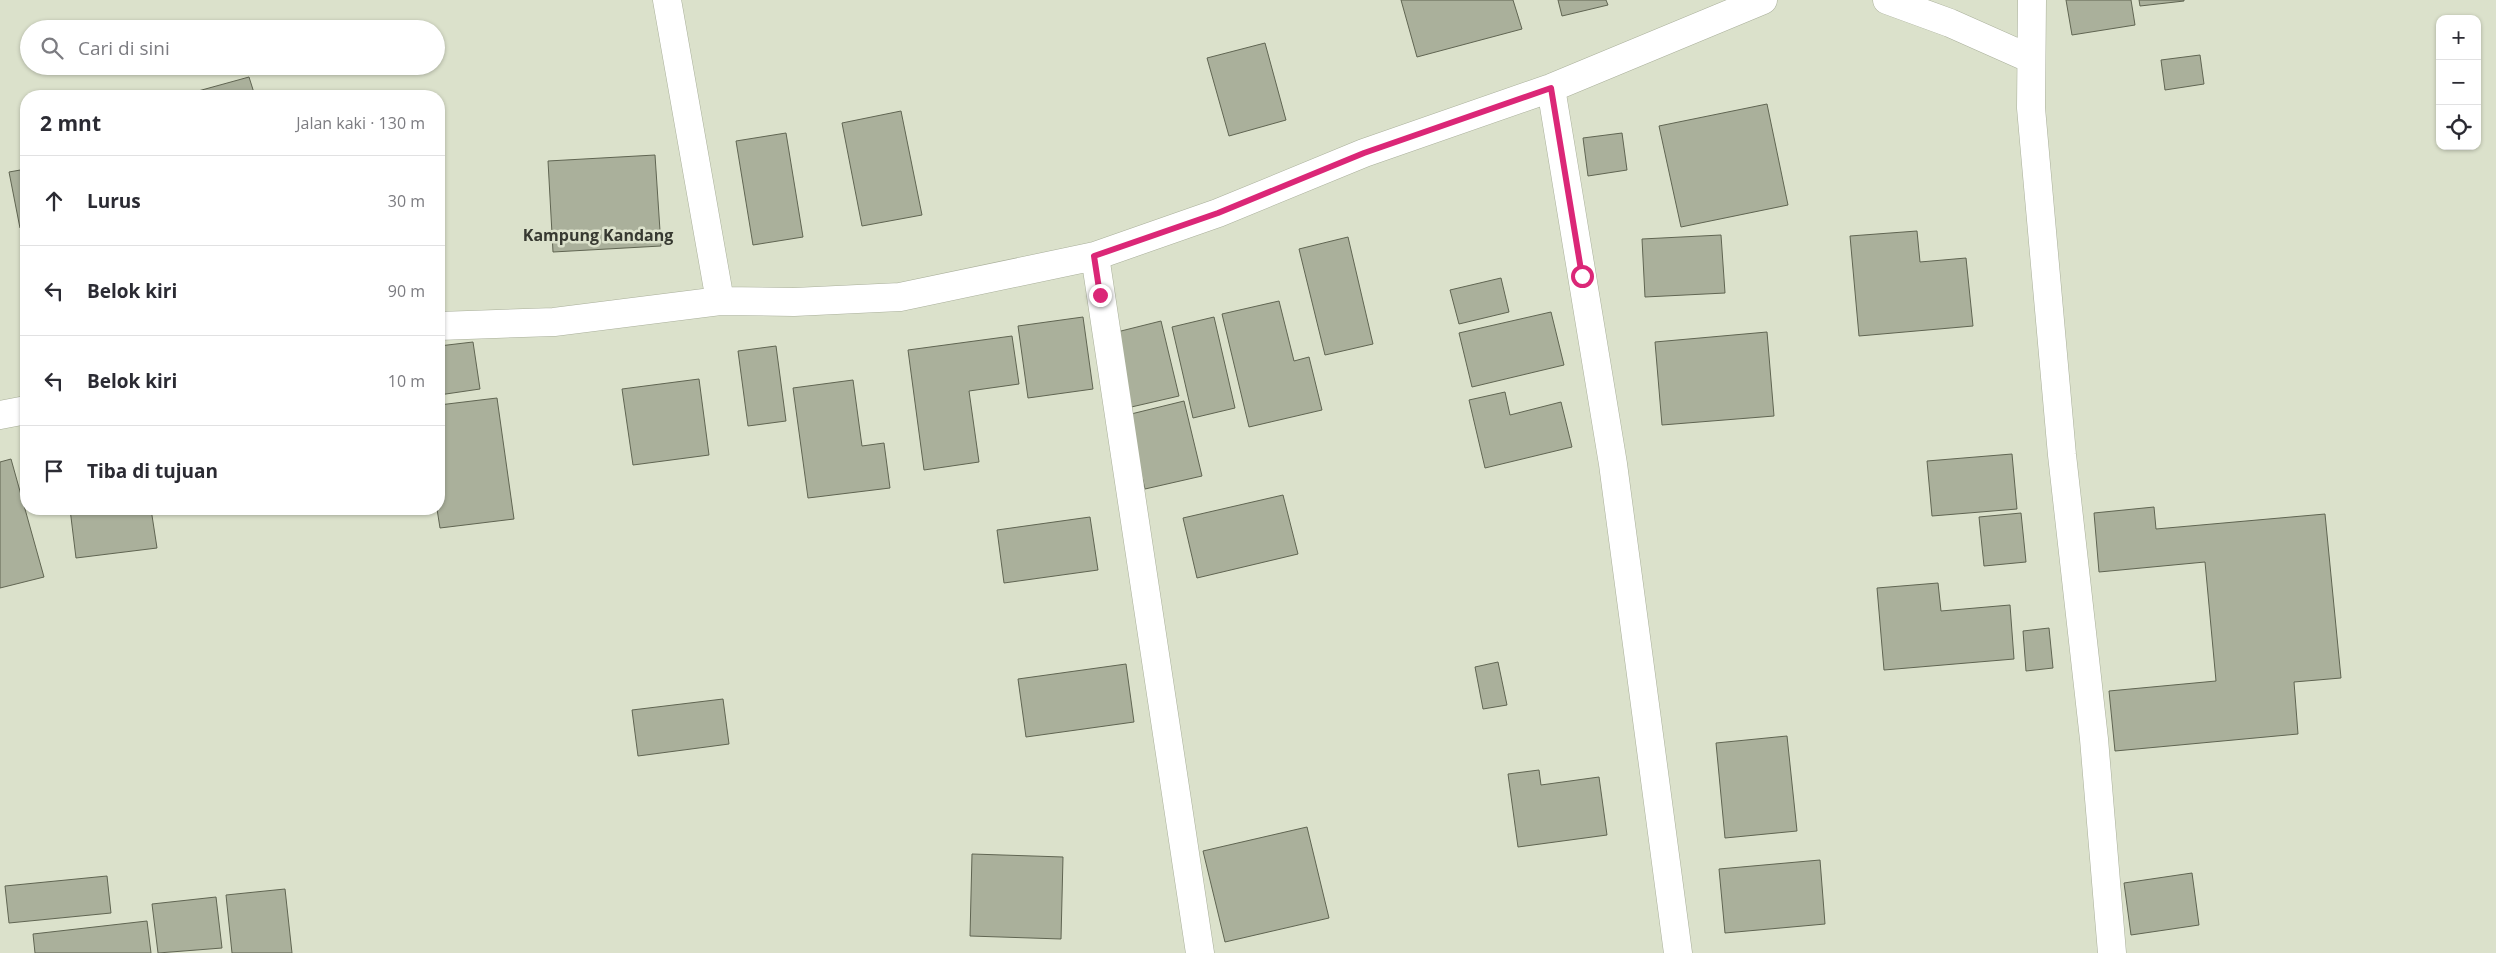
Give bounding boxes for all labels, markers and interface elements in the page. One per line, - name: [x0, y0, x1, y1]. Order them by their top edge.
- map controls: [2436, 15, 2481, 150]
- button: +: [2436, 15, 2481, 60]
- search box: [20, 20, 445, 75]
- icon: search: [38, 34, 66, 62]
- text: Cari di sini: [78, 35, 170, 61]
- button: −: [2436, 60, 2481, 105]
- button: locate: [2436, 105, 2481, 150]
- text: 2 mnt: [40, 109, 101, 137]
- text: Jalan kaki · 130 m: [296, 112, 425, 134]
- icon: ahead: [40, 187, 68, 215]
- text: Lurus: [87, 188, 141, 214]
- text: 30 m: [388, 190, 425, 212]
- district label: Kampung Kandang: [523, 224, 673, 246]
- route start: [1571, 265, 1594, 288]
- icon: left: [40, 277, 68, 305]
- text: Belok kiri: [87, 278, 177, 304]
- text: 90 m: [388, 280, 425, 302]
- route end: [1089, 284, 1112, 307]
- icon: left: [40, 367, 68, 395]
- text: Belok kiri: [87, 368, 177, 394]
- text: 10 m: [388, 370, 425, 392]
- icon: arrive: [40, 457, 68, 485]
- text: Tiba di tujuan: [87, 458, 218, 484]

